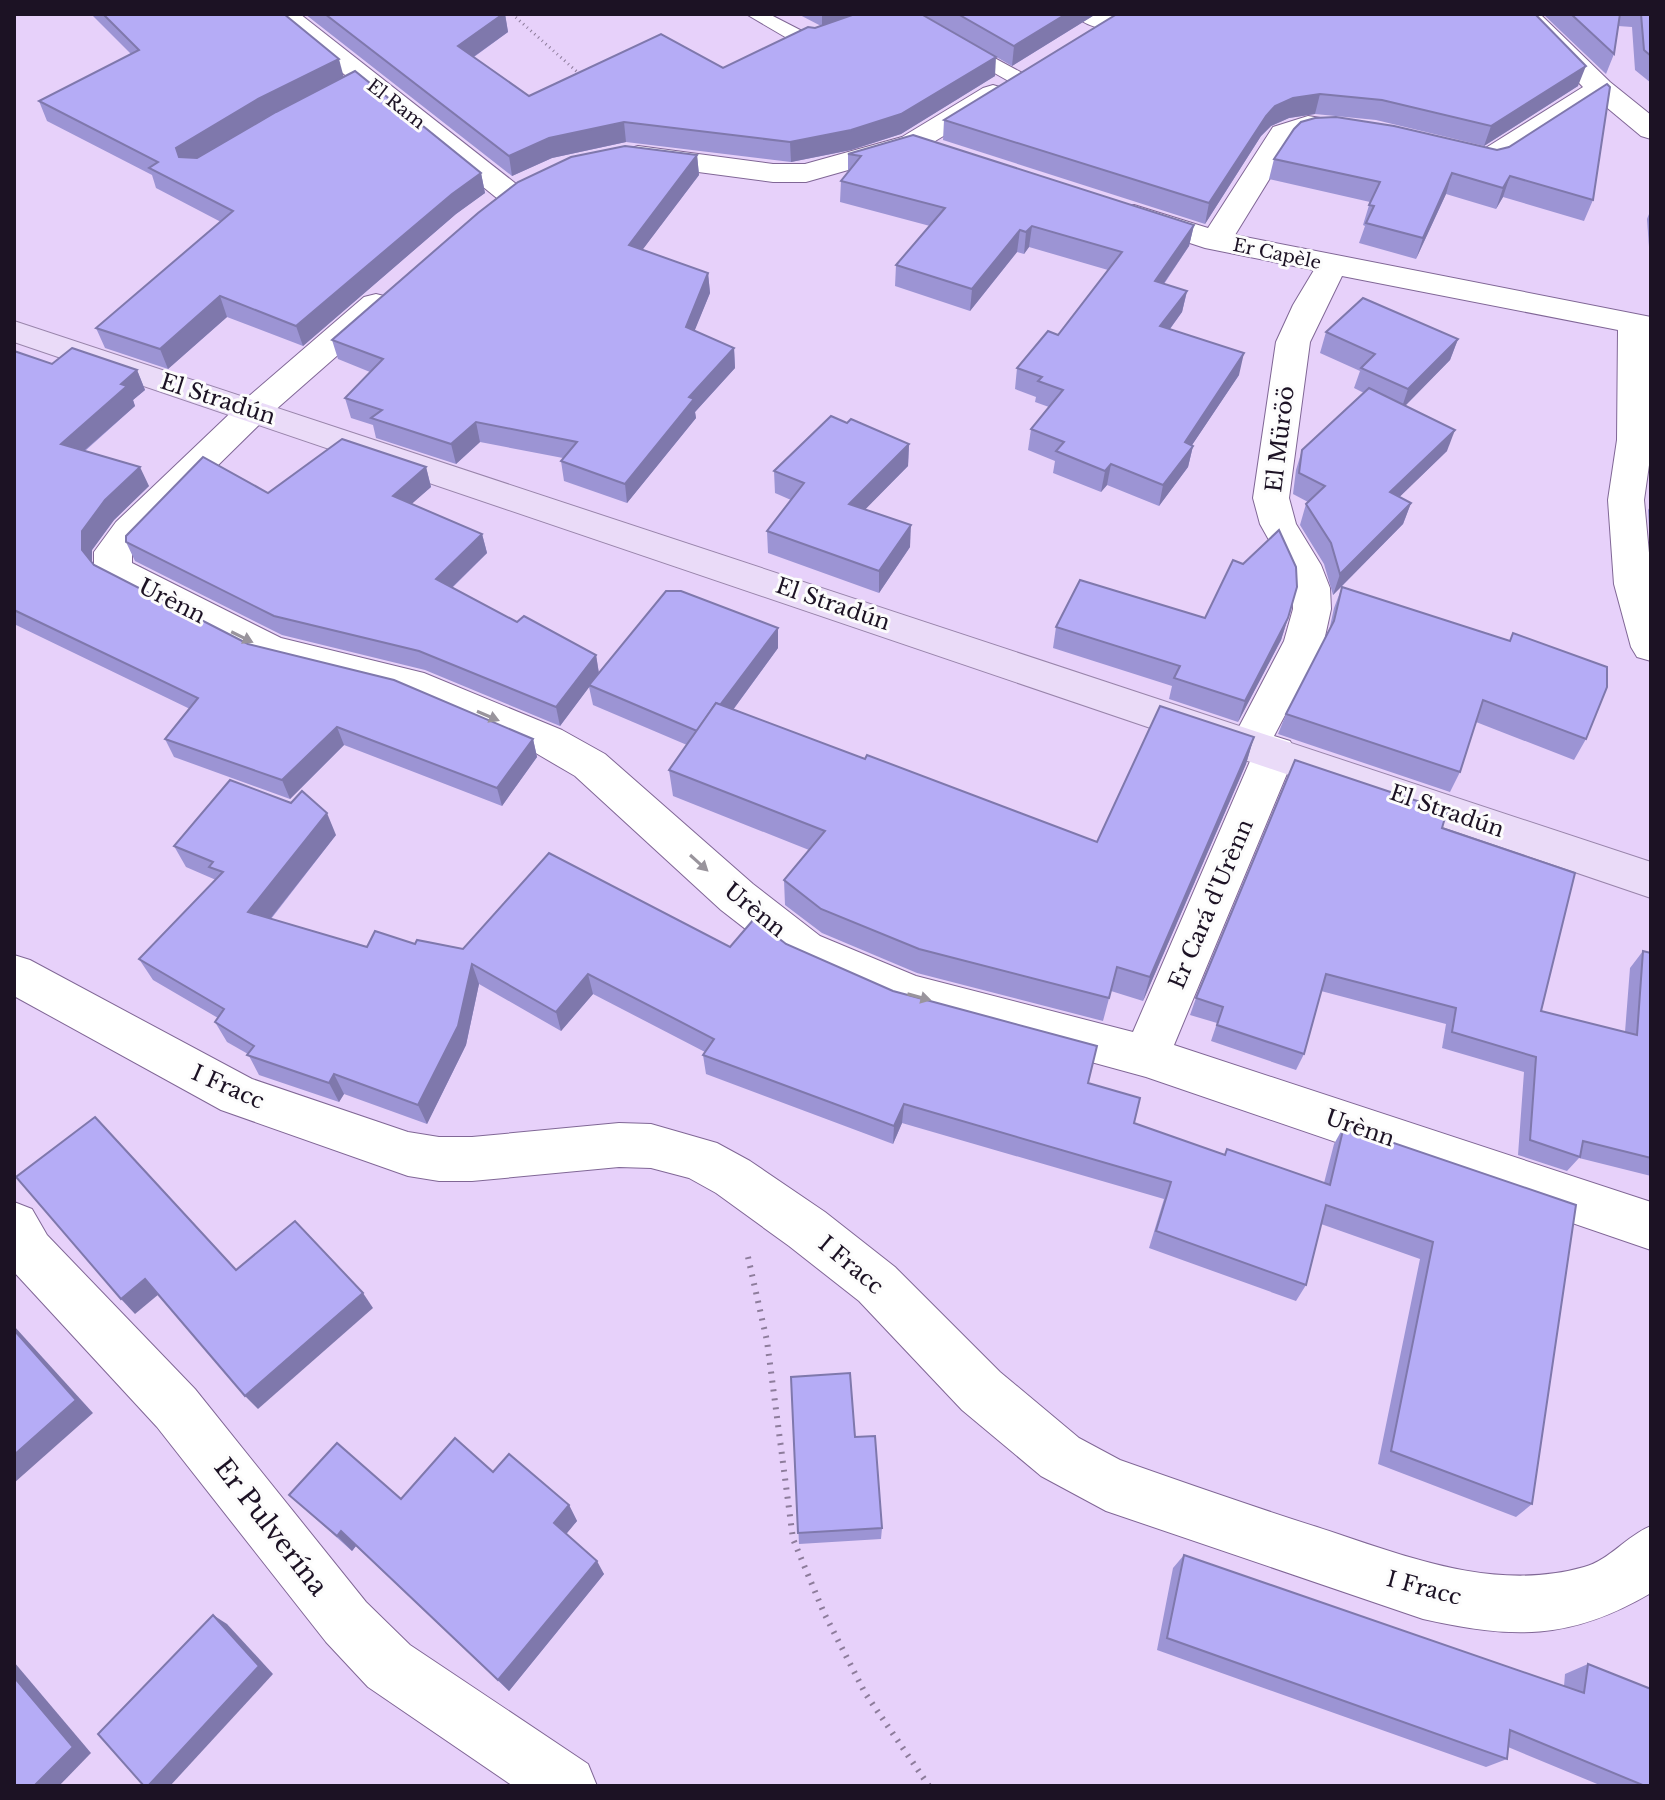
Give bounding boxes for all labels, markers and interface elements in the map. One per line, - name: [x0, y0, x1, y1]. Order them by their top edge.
- street label: El Ram: [363, 75, 429, 133]
- street label: Er Capèle: [1231, 234, 1323, 274]
- street label: El Stradún: [157, 368, 279, 430]
- street label: El Müröö: [1260, 384, 1300, 494]
- street label: El Stradún: [772, 572, 894, 636]
- street label: Urènn: [134, 573, 210, 629]
- one-way arrow: [230, 630, 253, 644]
- one-way arrow: [476, 709, 500, 722]
- street label: El Stradún: [1386, 779, 1508, 843]
- street label: Er Cará d'Urènn: [1163, 815, 1259, 993]
- one-way arrow: [689, 854, 709, 871]
- street label: Urènn: [719, 877, 791, 943]
- one-way arrow: [906, 991, 931, 1003]
- street label: I Fracc: [188, 1059, 269, 1115]
- street label: Urènn: [1322, 1104, 1398, 1152]
- street label: I Fracc: [813, 1230, 889, 1300]
- street label: Er Pulverína: [207, 1452, 335, 1602]
- street label: I Fracc: [1384, 1565, 1465, 1611]

